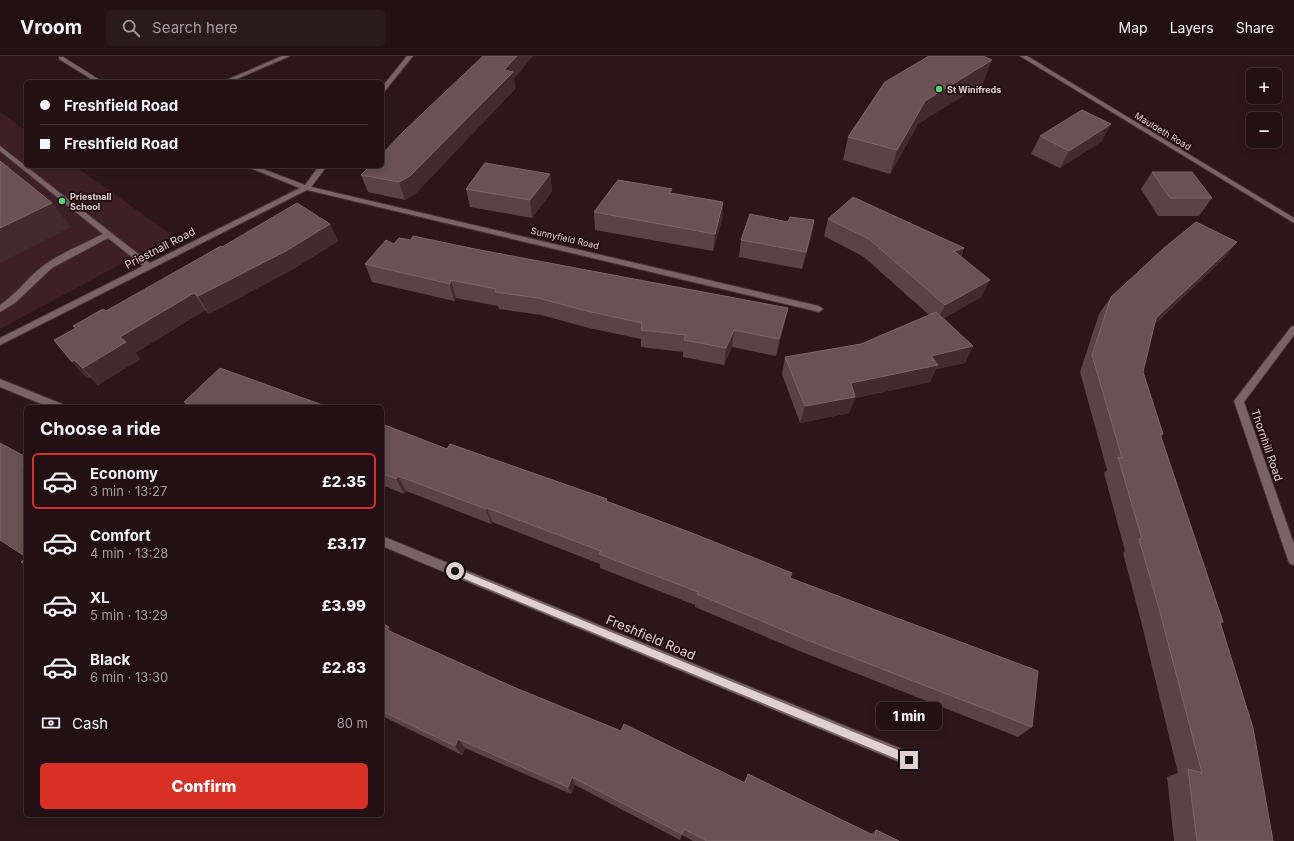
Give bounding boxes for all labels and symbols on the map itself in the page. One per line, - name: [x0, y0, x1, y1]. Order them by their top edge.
- marker: St Winifreds: [934, 84, 944, 94]
- place label: St Winifreds: [947, 84, 1001, 95]
- street label: Mauldeth Road: [1133, 110, 1193, 152]
- place label: Priestnall School: [70, 191, 111, 212]
- marker: Priestnall School: [57, 196, 67, 206]
- street label: Priestnall Road: [122, 224, 198, 272]
- street label: Sunnyfield Road: [530, 225, 600, 251]
- street label: Thornhill Road: [1248, 407, 1286, 483]
- route start: [446, 562, 464, 580]
- street label: Freshfield Road: [604, 611, 698, 663]
- callout: 1 min: [876, 702, 942, 730]
- route end: [900, 751, 918, 769]

